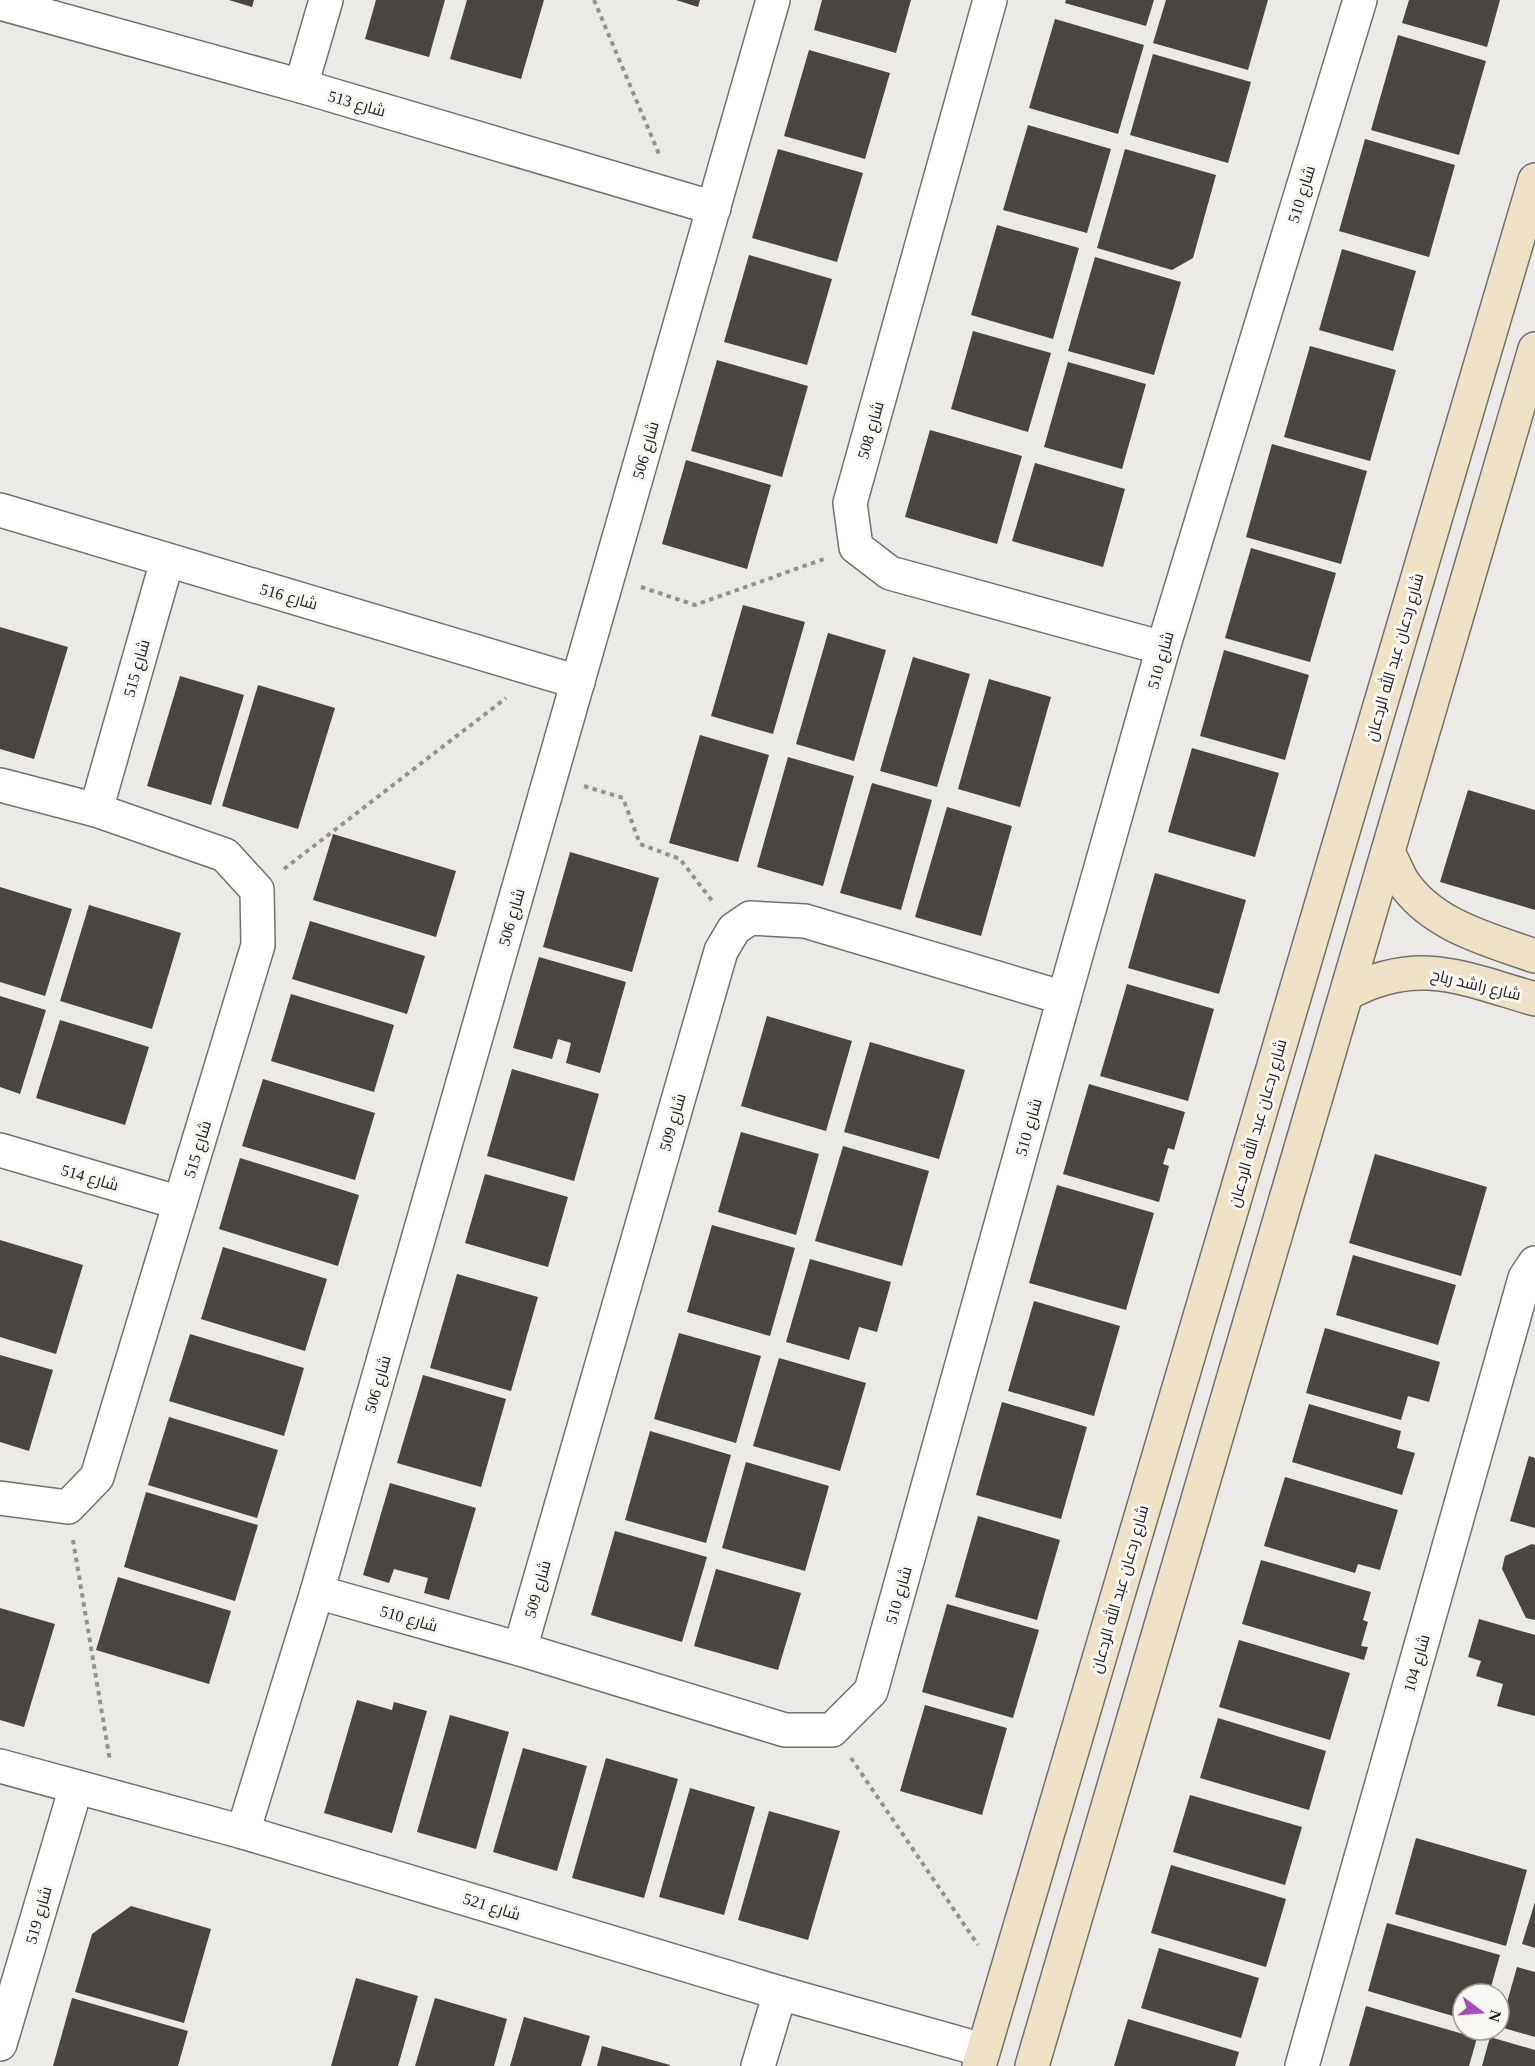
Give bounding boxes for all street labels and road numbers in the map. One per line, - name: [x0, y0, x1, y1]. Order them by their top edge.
- street label: شارع 513: [325, 87, 388, 123]
- street label: شارع 510: [1285, 163, 1321, 226]
- street label: شارع 508: [854, 399, 890, 462]
- street label: شارع 506: [629, 419, 665, 482]
- street label: شارع ردعان عبد الله الردعان: [1360, 571, 1429, 744]
- street label: شارع 516: [257, 580, 320, 616]
- street label: شارع 510: [1144, 629, 1180, 692]
- street label: شارع 515: [120, 637, 156, 700]
- street label: شارع 506: [495, 886, 531, 949]
- street label: شارع راشد رباح: [1429, 966, 1523, 1006]
- street label: شارع ردعان عبد الله الردعان: [1223, 1037, 1292, 1210]
- street label: شارع 509: [656, 1091, 692, 1154]
- street label: شارع 510: [1012, 1096, 1048, 1159]
- street label: شارع 515: [181, 1118, 217, 1181]
- street label: شارع 514: [58, 1161, 121, 1197]
- street label: شارع 506: [361, 1353, 397, 1416]
- street label: شارع ردعان عبد الله الردعان: [1085, 1503, 1154, 1676]
- street label: شارع 509: [521, 1558, 557, 1621]
- street label: شارع 510: [882, 1564, 918, 1627]
- street label: شارع 510: [377, 1602, 440, 1638]
- street label: شارع 104: [1400, 1632, 1436, 1695]
- street label: شارع 519: [22, 1884, 58, 1947]
- street label: شارع 521: [460, 1890, 523, 1926]

